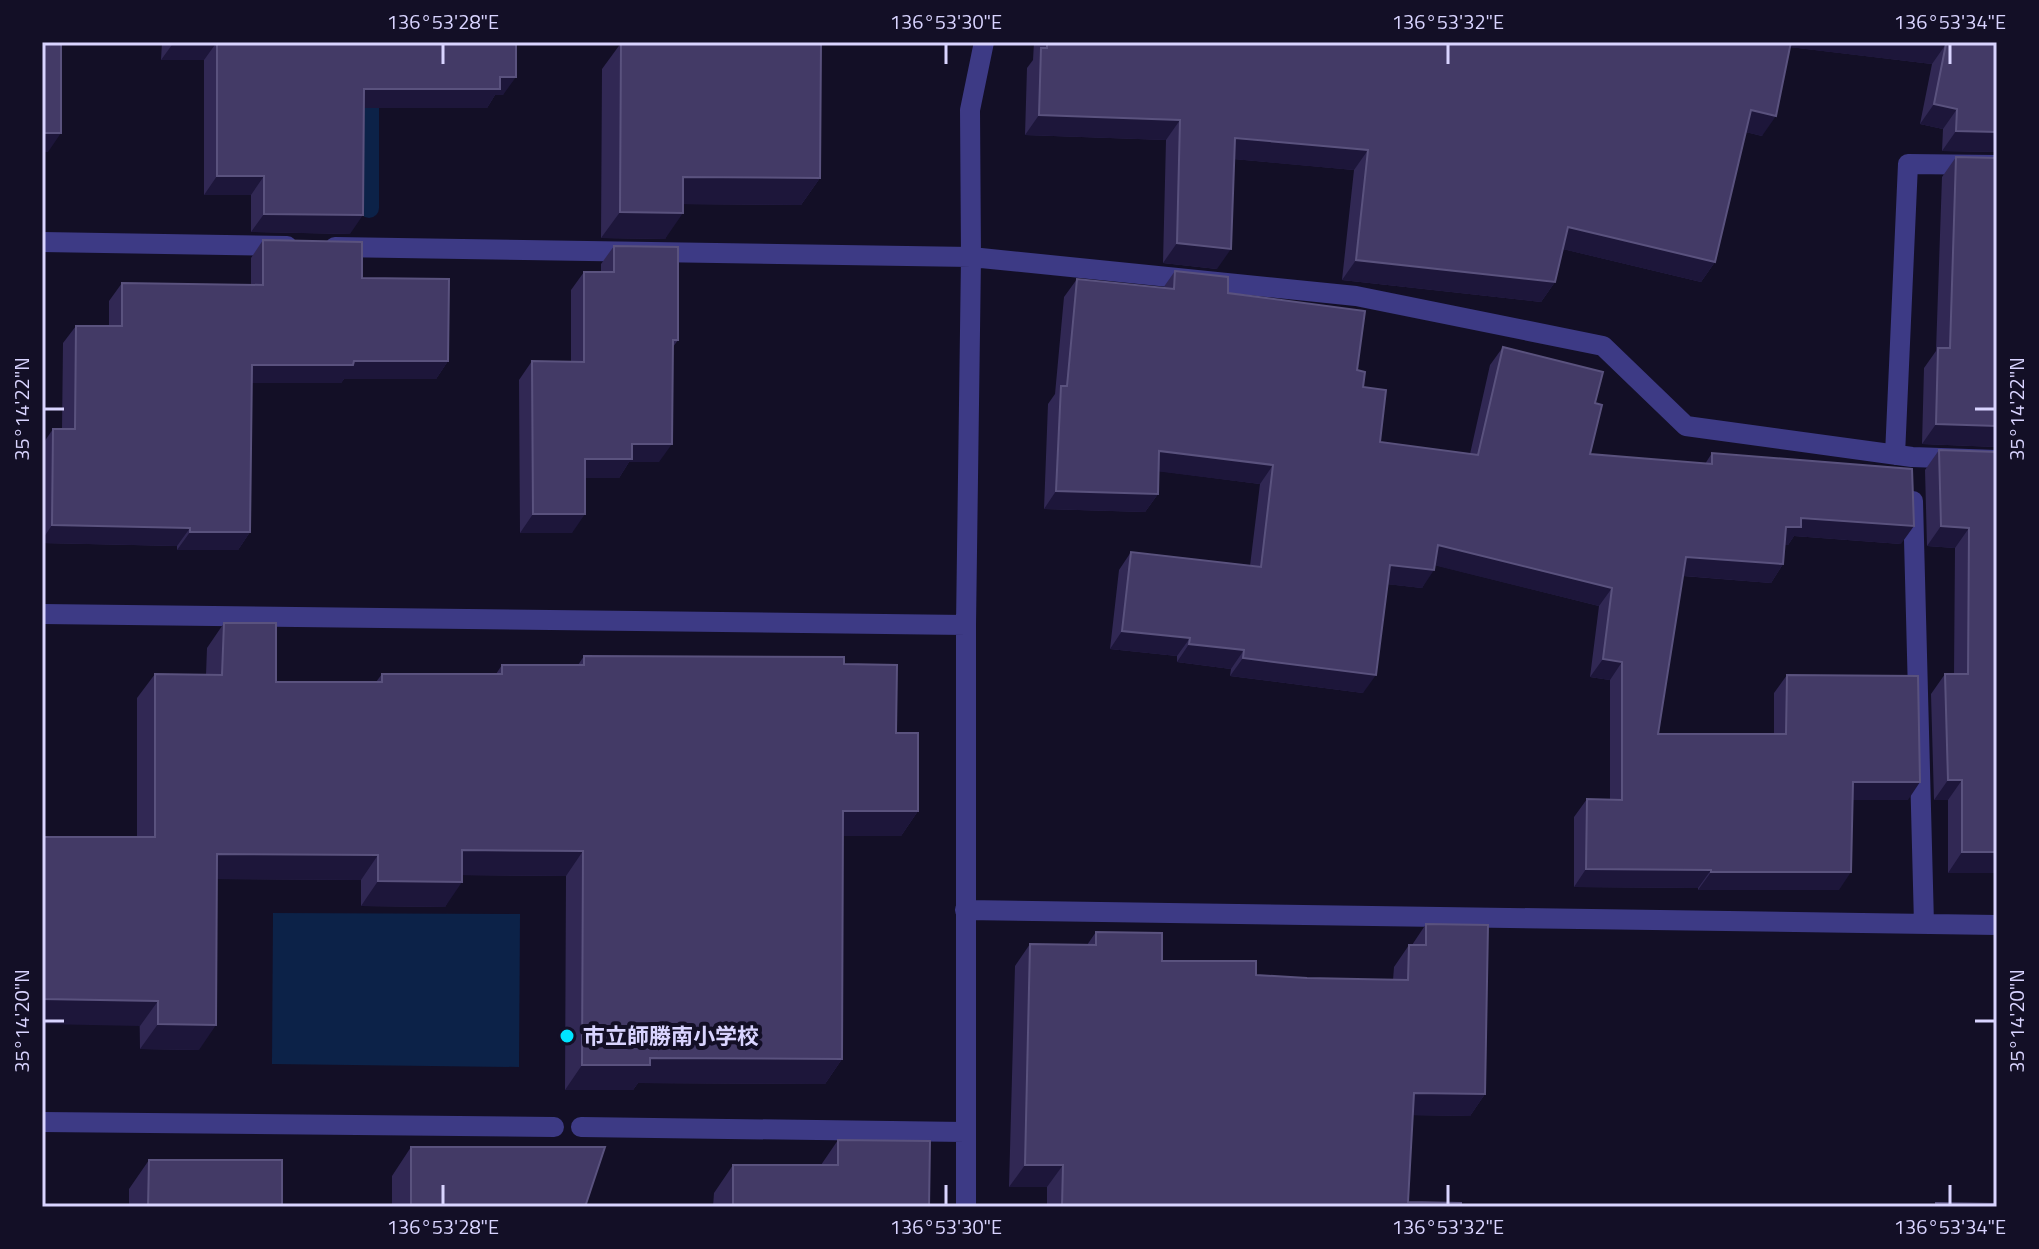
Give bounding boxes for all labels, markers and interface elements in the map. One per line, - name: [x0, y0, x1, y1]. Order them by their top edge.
- text: 136°53'28"E: [387, 6, 499, 37]
- text: 136°53'30"E: [890, 6, 1002, 37]
- text: 136°53'32"E: [1392, 6, 1504, 37]
- text: 136°53'34"E: [1894, 6, 2006, 37]
- text: 35°14'22"N: [6, 357, 37, 461]
- text: 35°14'22"N: [2001, 357, 2032, 461]
- text: 35°14'20"N: [6, 969, 37, 1073]
- text: 35°14'20"N: [2001, 969, 2032, 1073]
- place label: 市立師勝南小学校: [583, 1019, 759, 1053]
- marker: 市立師勝南小学校: [558, 1027, 576, 1045]
- text: 136°53'28"E: [387, 1211, 499, 1242]
- text: 136°53'30"E: [890, 1211, 1002, 1242]
- text: 136°53'32"E: [1392, 1211, 1504, 1242]
- text: 136°53'34"E: [1894, 1211, 2006, 1242]

